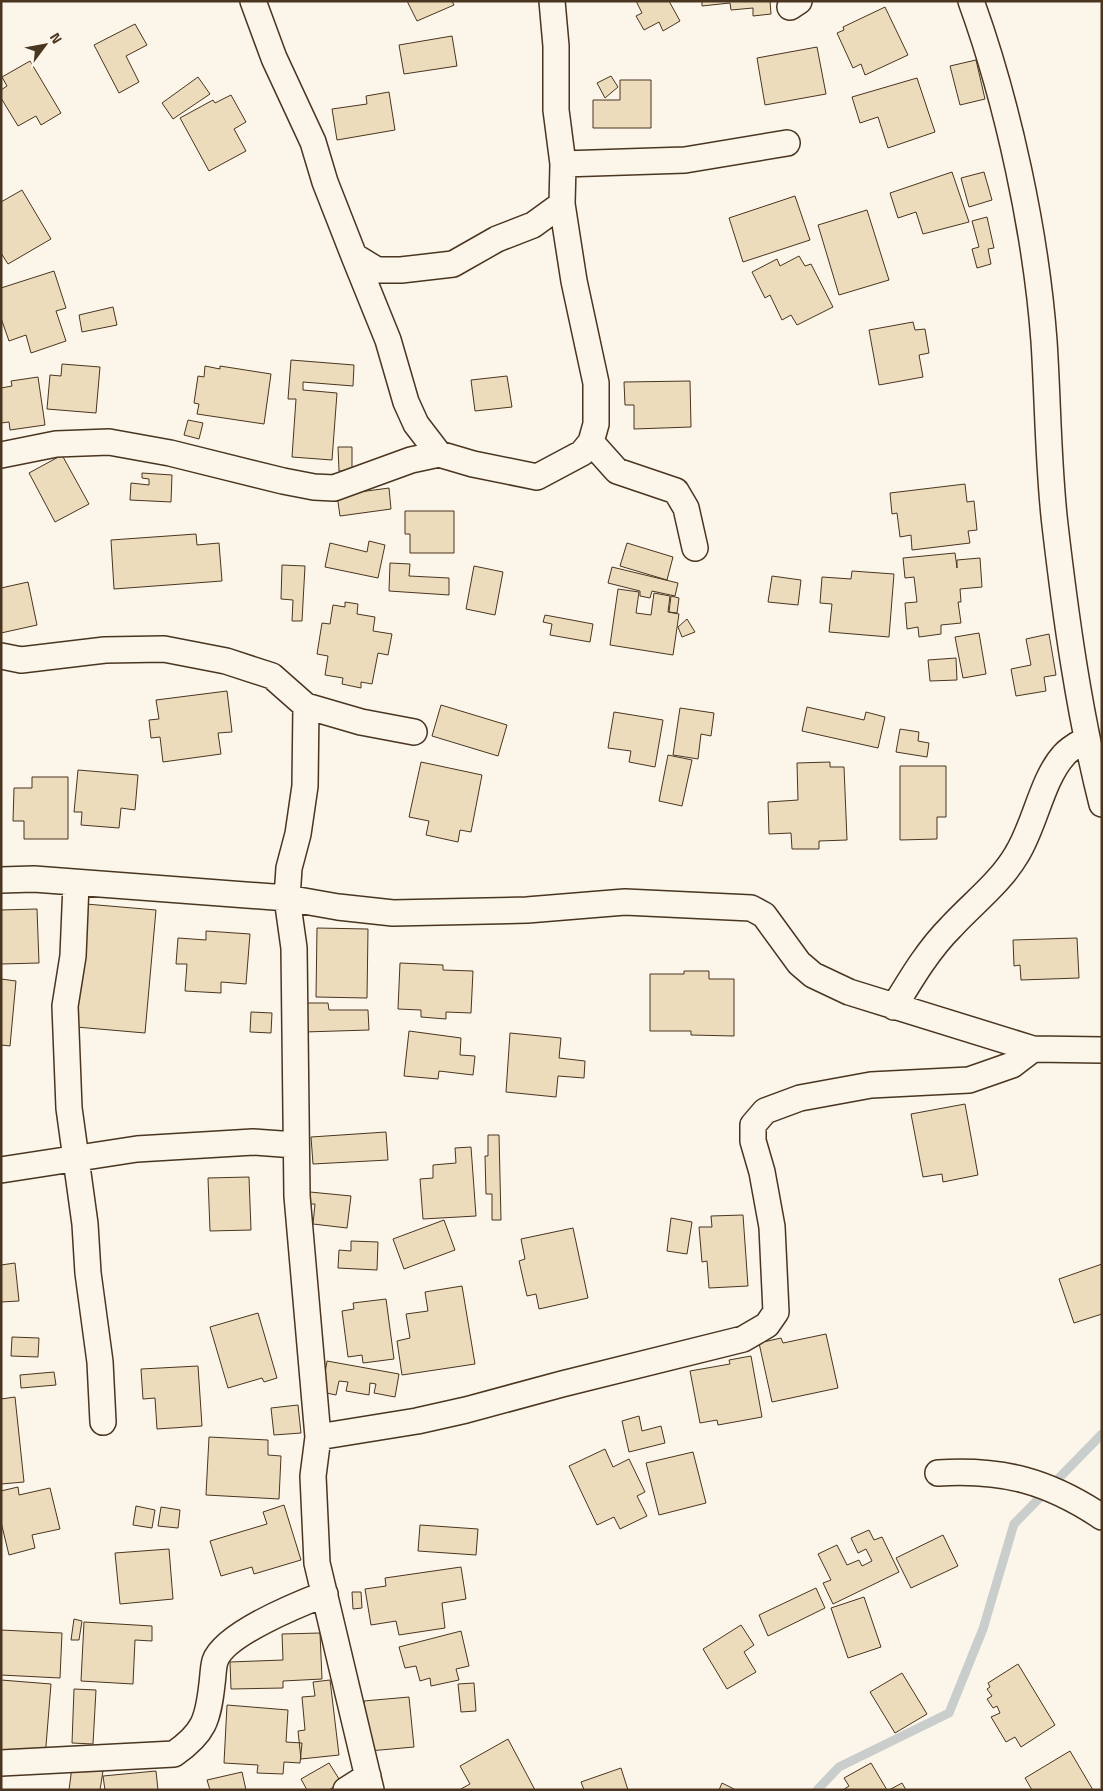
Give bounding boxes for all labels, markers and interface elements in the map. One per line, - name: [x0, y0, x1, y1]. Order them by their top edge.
- north arrow: [20, 20, 70, 70]
- text: N: [45, 28, 68, 48]

